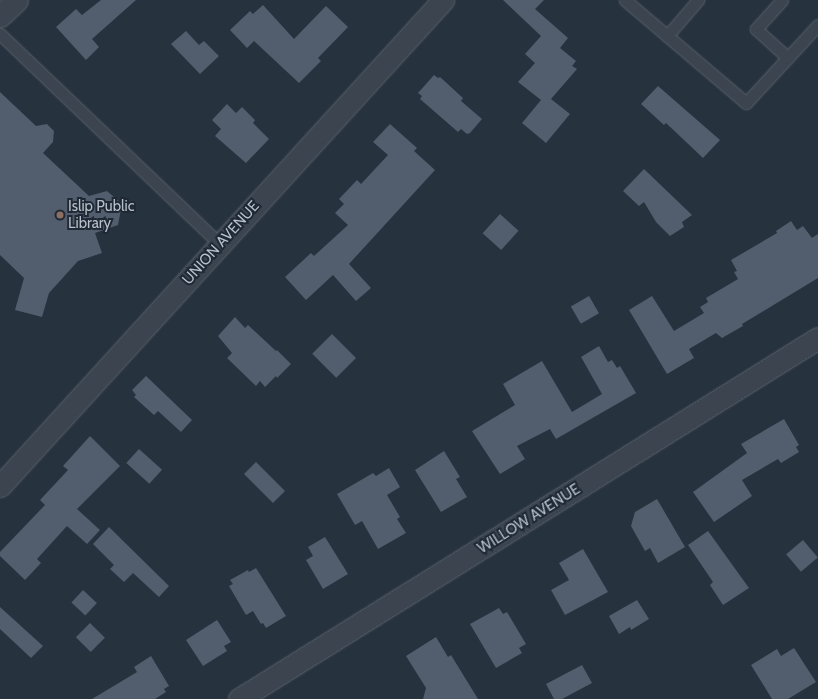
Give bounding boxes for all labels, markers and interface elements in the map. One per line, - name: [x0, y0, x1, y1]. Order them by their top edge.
- place label: Islip Public Library: [68, 197, 135, 232]
- street label: UNION AVENUE: [179, 197, 263, 289]
- marker: Islip Public Library: [55, 210, 65, 220]
- street label: WILLOW AVENUE: [474, 480, 584, 558]

